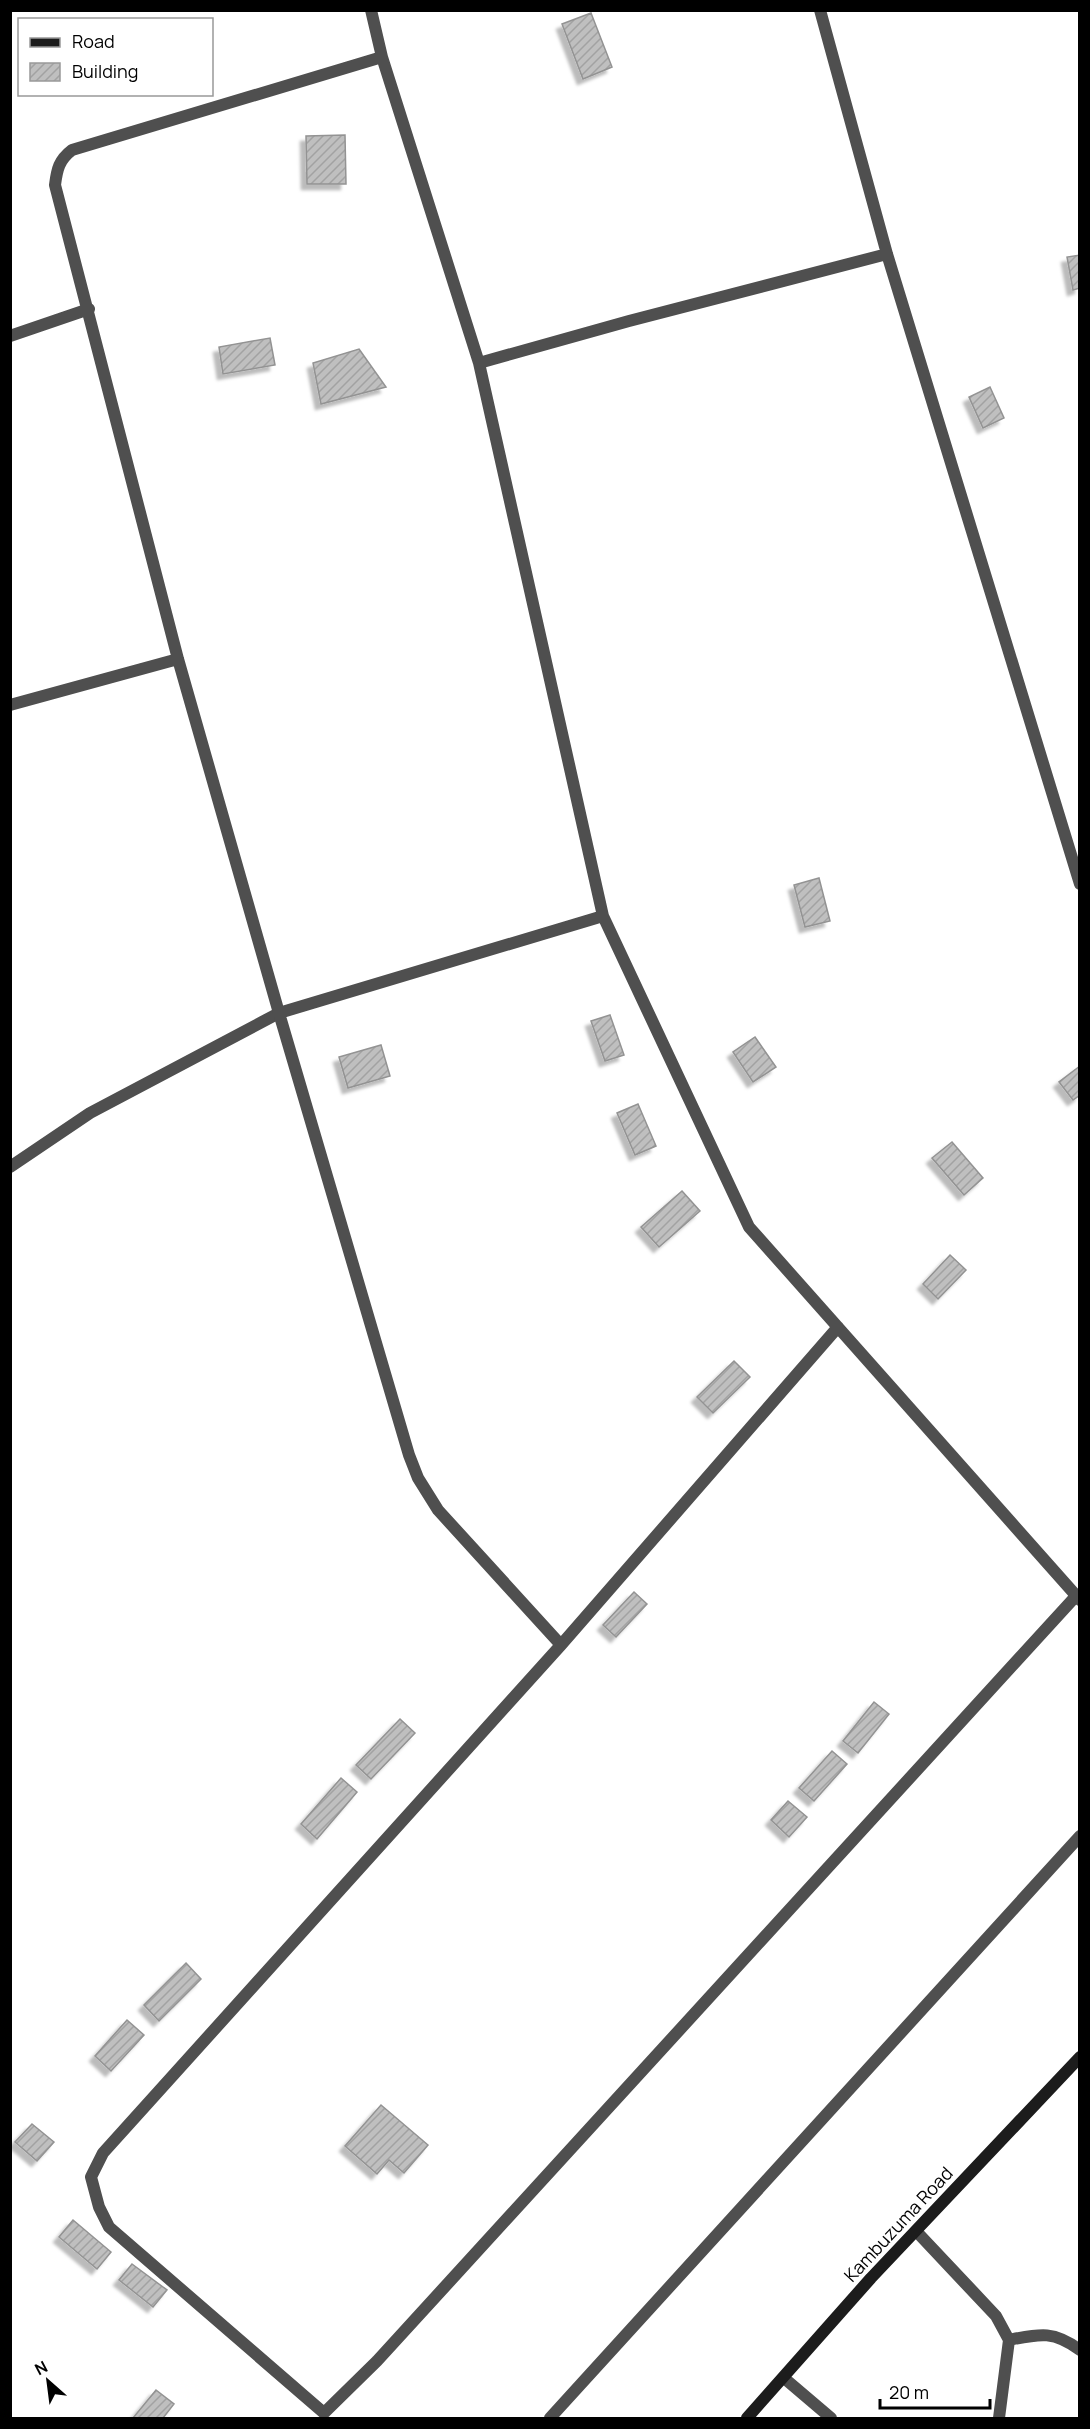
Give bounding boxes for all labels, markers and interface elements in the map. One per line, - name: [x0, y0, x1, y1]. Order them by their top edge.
- legend: [18, 18, 213, 96]
- text: Road: [72, 29, 115, 53]
- text: Building: [72, 59, 138, 83]
- street label: Kambuzuma Road: [838, 2161, 958, 2287]
- north arrow: [18, 2351, 78, 2411]
- text: N: [31, 2355, 51, 2380]
- scale bar: [880, 2372, 990, 2410]
- text: 20 m: [889, 2380, 929, 2404]

